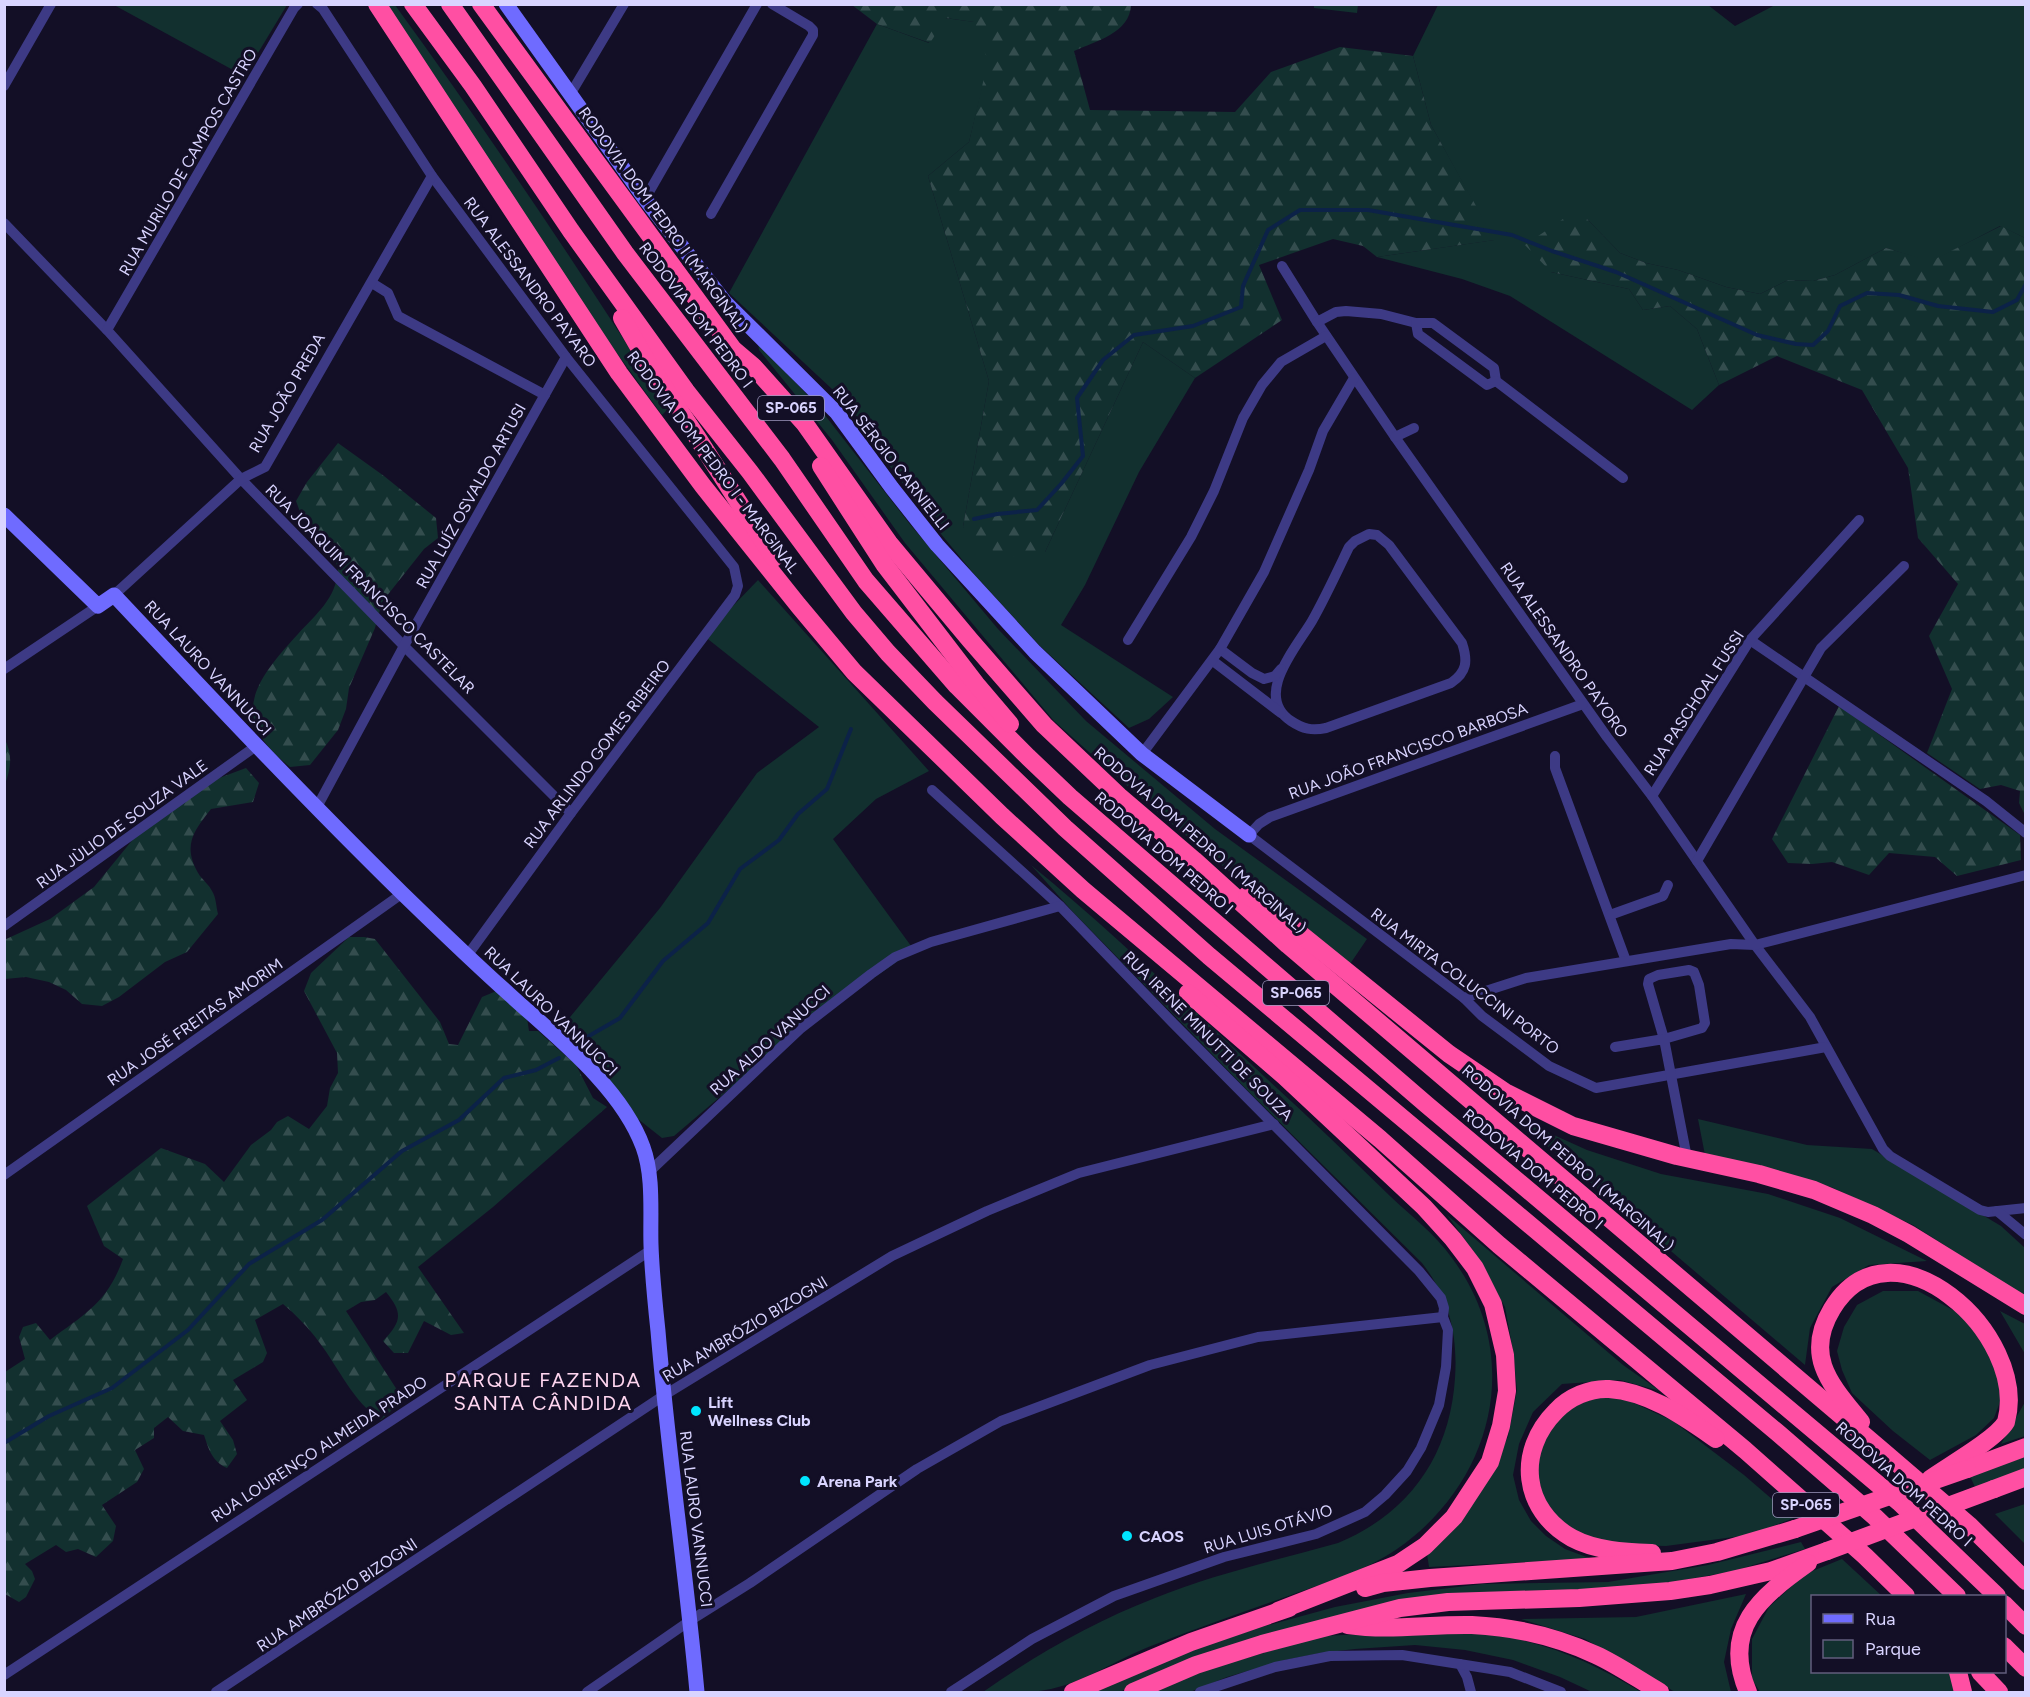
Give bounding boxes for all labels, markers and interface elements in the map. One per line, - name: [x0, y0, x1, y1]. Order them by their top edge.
- street label: RUA MURILO DE CAMPOS CASTRO: [115, 45, 261, 279]
- street label: RODOVIA DOM PEDRO I (MARGINAL): [575, 103, 751, 337]
- street label: RUA ALESSANDRO PAYARO: [460, 193, 600, 371]
- street label: RODOVIA DOM PEDRO I: [635, 238, 757, 392]
- street label: RUA JOÃO PREDA: [245, 330, 329, 456]
- street label: RODOVIA DOM PEDRO I - MARGINAL: [623, 347, 803, 578]
- street label: RUA SÉRGIO CARNIELLI: [829, 382, 953, 534]
- road number: SP-065: [758, 396, 824, 420]
- street label: RUA LUÍZ OSVALDO ARTUSI: [412, 400, 530, 592]
- street label: RUA JOAQUIM FRANCISCO CASTELAR: [261, 480, 479, 698]
- street label: RUA ALESSANDRO PAYORO: [1496, 559, 1632, 741]
- street label: RUA LAURO VANNUCCI: [140, 597, 276, 739]
- street label: RUA PASCHOAL FUSSI: [1640, 627, 1748, 779]
- street label: RUA ARLINDO GOMES RIBEIRO: [520, 656, 674, 852]
- street label: RUA JOÃO FRANCISCO BARBOSA: [1286, 699, 1530, 803]
- street label: RODOVIA DOM PEDRO I (MARGINAL): [1090, 743, 1310, 937]
- street label: RUA JÙLIO DE SOUZA VALE: [33, 756, 211, 892]
- street label: RODOVIA DOM PEDRO I: [1091, 788, 1237, 918]
- street label: RUA MIRTA COLUCCINI PORTO: [1367, 904, 1563, 1058]
- street label: RUA LAURO VANNUCCI: [480, 942, 622, 1080]
- street label: RUA IRENE MINUTTI DE SOUZA: [1119, 947, 1297, 1125]
- street label: RUA JOSÉ FREITAS AMORIM: [104, 954, 286, 1090]
- street label: RUA ALDO VANUCCI: [706, 981, 834, 1099]
- road number: SP-065: [1263, 981, 1329, 1005]
- street label: RODOVIA DOM PEDRO I (MARGINAL): [1458, 1061, 1678, 1255]
- street label: RODOVIA DOM PEDRO I: [1459, 1105, 1607, 1233]
- street label: RUA AMBRÓZIO BIZOGNI: [659, 1272, 831, 1386]
- district label: PARQUE FAZENDA SANTA CÂNDIDA: [445, 1368, 642, 1415]
- street label: RUA LOURENÇO ALMEIDA PRADO: [208, 1372, 430, 1526]
- place label: Lift Wellness Club: [708, 1393, 811, 1430]
- marker: Lift Wellness Club: [689, 1404, 703, 1418]
- street label: RODOVIA DOM PEDRO I: [1832, 1418, 1976, 1550]
- street label: RUA LAURO VANNUCCI: [676, 1430, 716, 1608]
- place label: Arena Park: [817, 1472, 898, 1491]
- marker: Arena Park: [798, 1474, 812, 1488]
- road number: SP-065: [1773, 1493, 1839, 1517]
- street label: RUA LUIS OTÁVIO: [1201, 1500, 1335, 1558]
- place label: CAOS: [1139, 1527, 1184, 1546]
- marker: CAOS: [1120, 1529, 1134, 1543]
- street label: RUA AMBRÓZIO BIZOGNI: [253, 1534, 421, 1656]
- legend: [1811, 1595, 2006, 1673]
- text: Rua: [1865, 1608, 1896, 1630]
- text: Parque: [1865, 1638, 1921, 1660]

